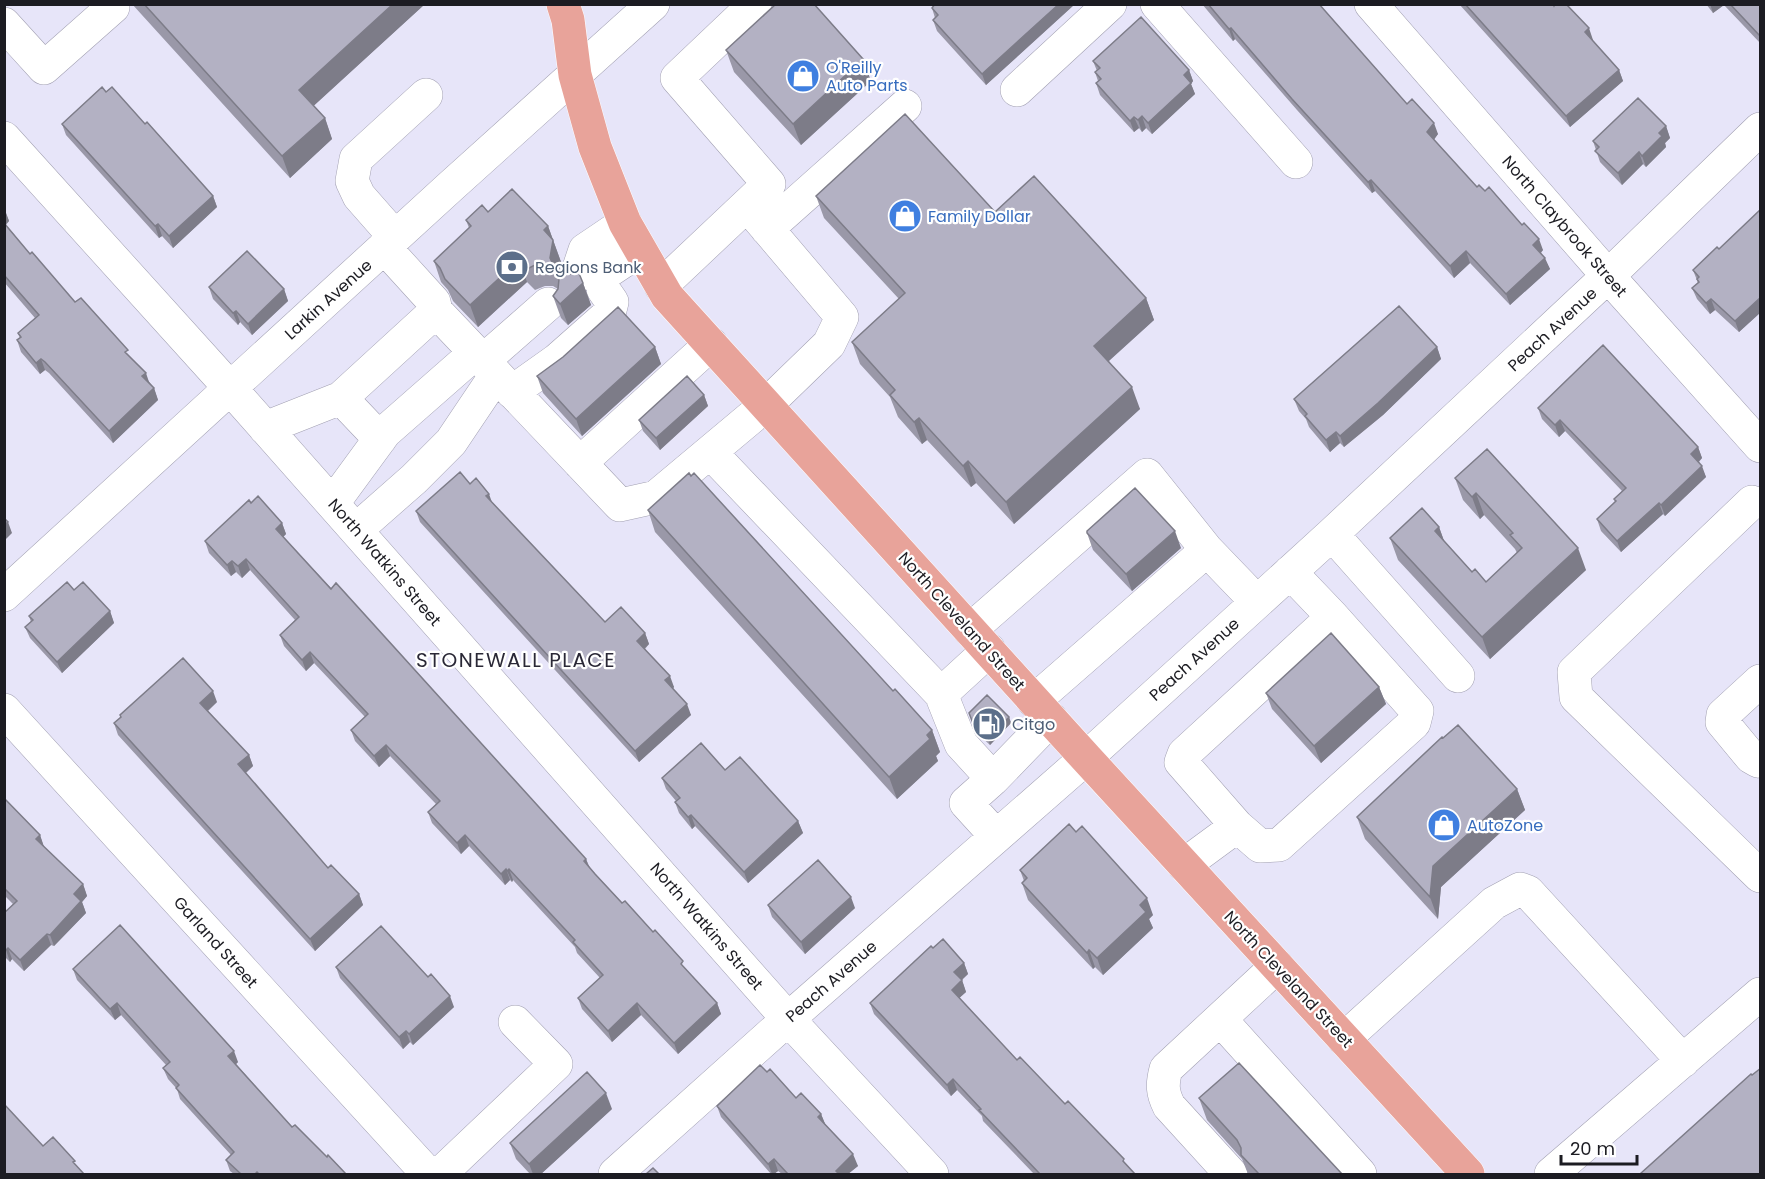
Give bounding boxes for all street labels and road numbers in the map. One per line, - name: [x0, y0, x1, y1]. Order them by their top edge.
- street label: North Claybrook Street: [1497, 151, 1633, 302]
- street label: Larkin Avenue: [280, 254, 377, 345]
- street label: Peach Avenue: [1503, 282, 1602, 377]
- street label: North Watkins Street: [323, 494, 447, 631]
- street label: North Cleveland Street: [893, 547, 1030, 696]
- street label: Peach Avenue: [1144, 613, 1245, 706]
- street label: North Watkins Street: [645, 858, 769, 995]
- street label: Garland Street: [168, 891, 263, 993]
- street label: North Cleveland Street: [1219, 906, 1358, 1053]
- street label: Peach Avenue: [781, 935, 882, 1028]

